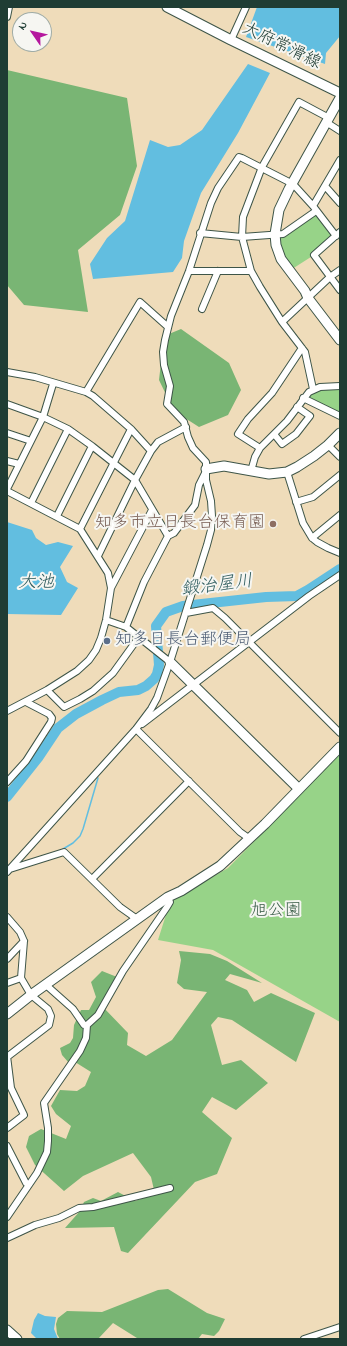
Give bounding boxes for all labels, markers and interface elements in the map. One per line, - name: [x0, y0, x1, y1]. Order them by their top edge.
- north arrow: [12, 12, 52, 52]
- text: N: [14, 18, 32, 33]
- street label: 大府常滑線: [238, 19, 324, 75]
- place label: 知多市立日長台保育園: [95, 514, 265, 534]
- marker: 知多市立日長台保育園: [268, 519, 278, 529]
- water label: 鍛治屋川: [180, 572, 254, 602]
- water label: 大池: [18, 573, 54, 595]
- place label: 知多日長台郵便局: [115, 631, 251, 651]
- marker: 知多日長台郵便局: [102, 636, 112, 646]
- park label: 旭公園: [251, 902, 301, 922]

